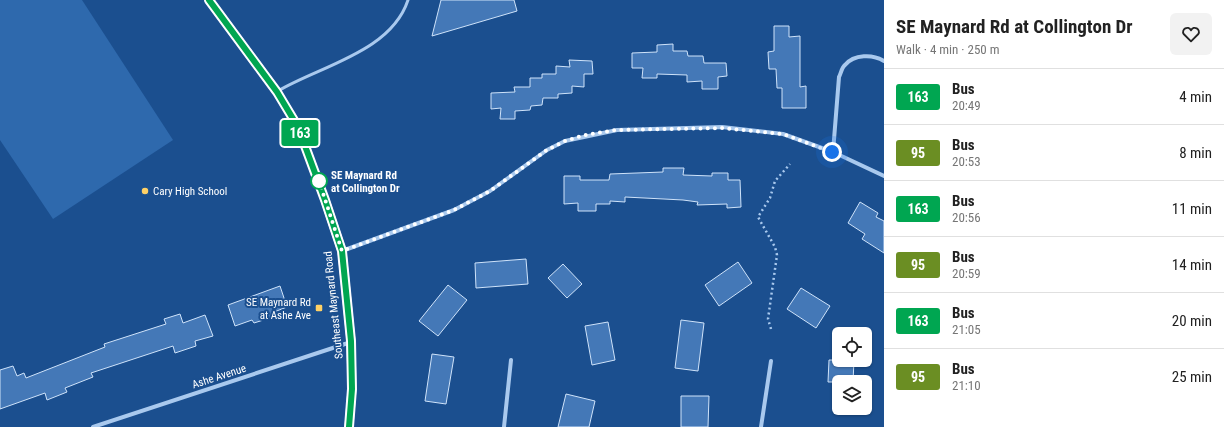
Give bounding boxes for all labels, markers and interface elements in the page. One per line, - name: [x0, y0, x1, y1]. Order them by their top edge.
- button: heart: [1170, 13, 1212, 55]
- text: SE Maynard Rd at Collington Dr: [896, 15, 1133, 38]
- text: Walk · 4 min · 250 m: [896, 42, 1000, 57]
- text: Bus: [952, 80, 975, 98]
- text: 4 min: [1179, 88, 1212, 106]
- text: 163: [907, 89, 929, 105]
- text: 20:49: [952, 98, 981, 113]
- line badge: 163: [277, 120, 323, 146]
- text: 163: [289, 125, 311, 141]
- text: Bus: [952, 136, 975, 154]
- your location: [822, 142, 842, 162]
- text: 8 min: [1179, 144, 1212, 162]
- text: 95: [911, 145, 925, 161]
- text: 20:53: [952, 154, 981, 169]
- place label: SE Maynard Rd at Collington Dr: [331, 169, 400, 195]
- marker: SE Maynard Rd at Collington Dr: [310, 172, 328, 190]
- place label: Cary High School: [153, 185, 227, 198]
- marker: Cary High School: [140, 186, 150, 196]
- text: Bus: [952, 192, 975, 210]
- text: 11 min: [1172, 200, 1212, 218]
- text: 163: [907, 201, 929, 217]
- text: 20:56: [952, 210, 981, 225]
- text: Bus: [952, 248, 975, 266]
- street label: Southeast Maynard Road: [321, 250, 346, 359]
- text: 14 min: [1172, 256, 1212, 274]
- text: 95: [911, 257, 925, 273]
- text: 20:59: [952, 266, 981, 281]
- place label: SE Maynard Rd at Ashe Ave: [246, 296, 311, 322]
- marker: SE Maynard Rd at Ashe Ave: [314, 303, 324, 313]
- text: Bus: [952, 304, 975, 322]
- text: 20 min: [1172, 312, 1212, 330]
- text: 163: [907, 313, 929, 329]
- text: 21:05: [952, 322, 981, 337]
- map controls: [832, 327, 872, 415]
- button: locate: [832, 327, 872, 367]
- text: Bus: [952, 360, 975, 378]
- street label: Ashe Avenue: [191, 362, 248, 391]
- text: 25 min: [1172, 368, 1212, 386]
- text: 95: [911, 369, 925, 385]
- button: layers: [832, 375, 872, 415]
- text: 21:10: [952, 378, 981, 393]

